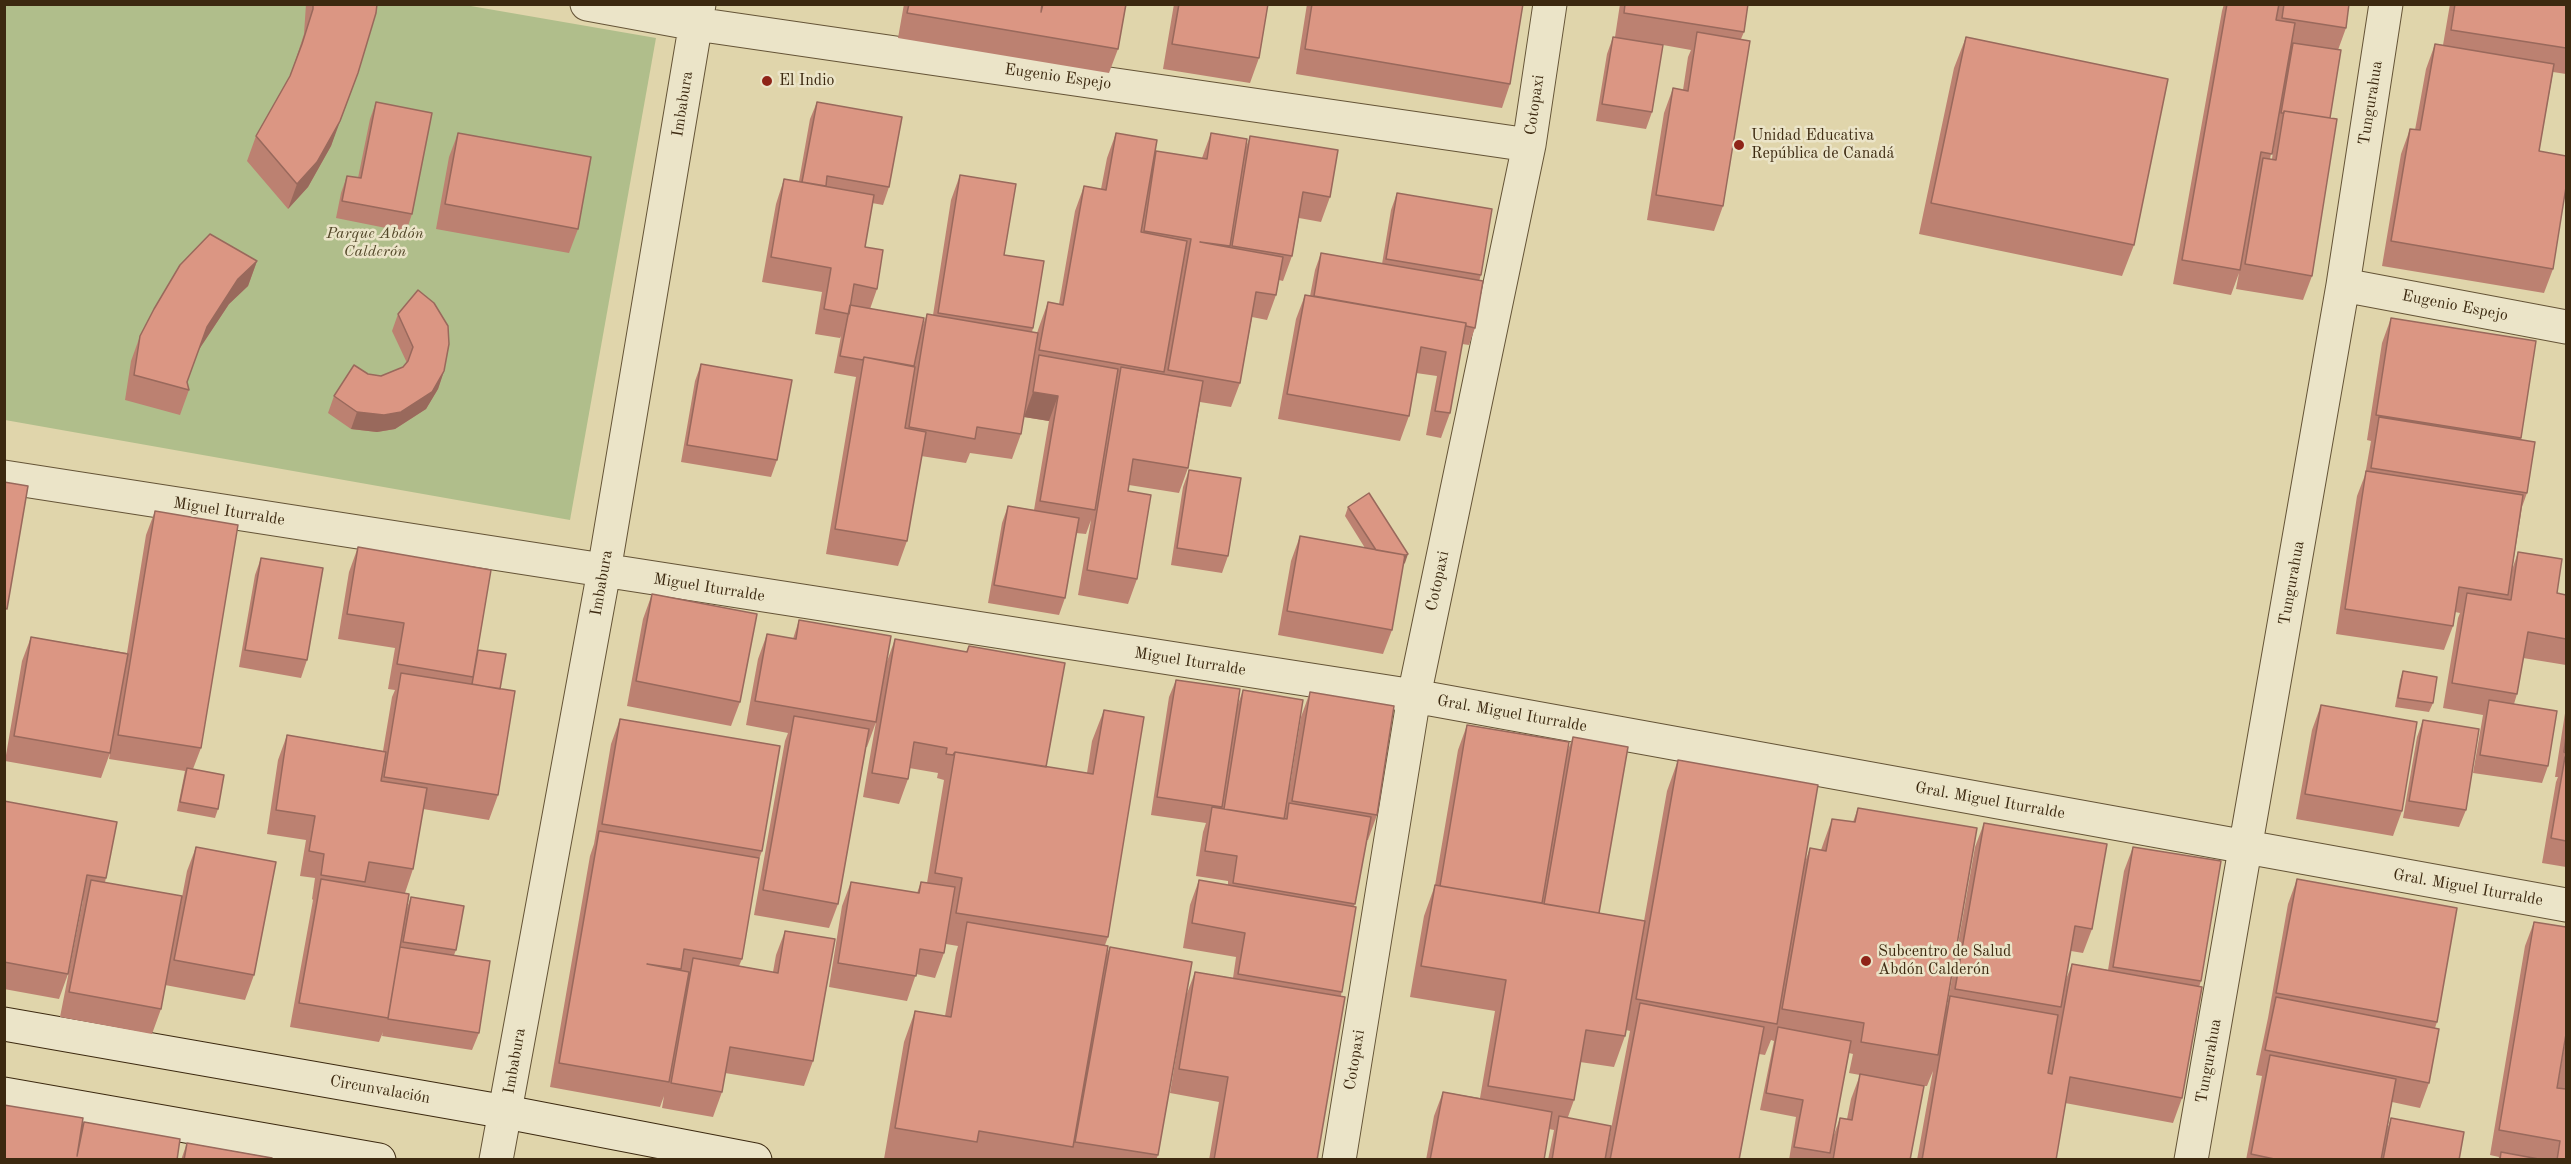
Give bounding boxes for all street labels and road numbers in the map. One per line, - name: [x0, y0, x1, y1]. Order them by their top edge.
- street label: Tungurahua: [2355, 59, 2387, 147]
- street label: Eugenio Espejo: [1003, 60, 1113, 94]
- street label: Imbabura: [668, 70, 698, 138]
- street label: Cotopaxi: [1521, 73, 1549, 137]
- street label: Eugenio Espejo: [2400, 286, 2510, 326]
- street label: Miguel Iturralde: [172, 494, 286, 530]
- street label: Tungurahua: [2275, 539, 2309, 627]
- street label: Imbabura: [587, 549, 617, 617]
- street label: Cotopaxi: [1422, 549, 1454, 613]
- street label: Miguel Iturralde: [652, 570, 766, 606]
- street label: Miguel Iturralde: [1133, 644, 1247, 680]
- street label: Gral. Miguel Iturralde: [1436, 691, 1588, 737]
- street label: Gral. Miguel Iturralde: [1914, 778, 2066, 824]
- street label: Gral. Miguel Iturralde: [2392, 865, 2544, 911]
- street label: Tungurahua: [2192, 1017, 2226, 1105]
- street label: Imbabura: [500, 1027, 530, 1095]
- street label: Cotopaxi: [1341, 1028, 1369, 1092]
- street label: Circunvalación: [328, 1072, 432, 1108]

